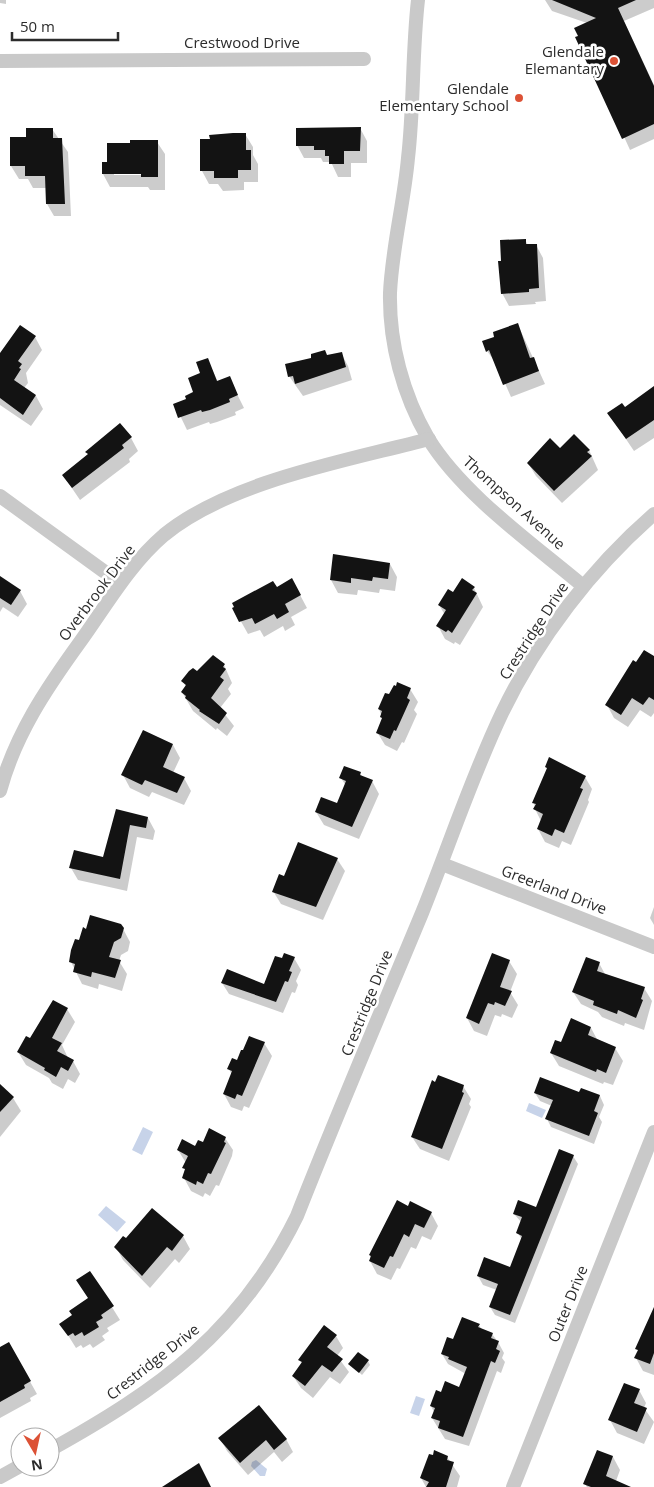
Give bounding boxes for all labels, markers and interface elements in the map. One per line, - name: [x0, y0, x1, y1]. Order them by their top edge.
- scale bar: [12, 10, 119, 42]
- text: 50 m: [20, 16, 55, 36]
- street label: Crestwood Drive: [184, 32, 300, 52]
- place label: Glendale Elemantary: [525, 41, 604, 78]
- marker: Glendale Elemantary: [608, 55, 620, 67]
- place label: Glendale Elementary School: [379, 78, 509, 115]
- marker: Glendale Elementary School: [513, 92, 525, 104]
- street label: Thompson Avenue: [459, 451, 570, 554]
- street label: Overbrook Drive: [53, 540, 139, 645]
- street label: Crestridge Drive: [494, 578, 572, 683]
- street label: Greerland Drive: [499, 860, 610, 918]
- street label: Crestridge Drive: [336, 947, 396, 1059]
- street label: Outer Drive: [543, 1262, 592, 1345]
- street label: Crestridge Drive: [102, 1319, 203, 1404]
- north arrow: [10, 1427, 60, 1477]
- text: N: [30, 1455, 44, 1476]

